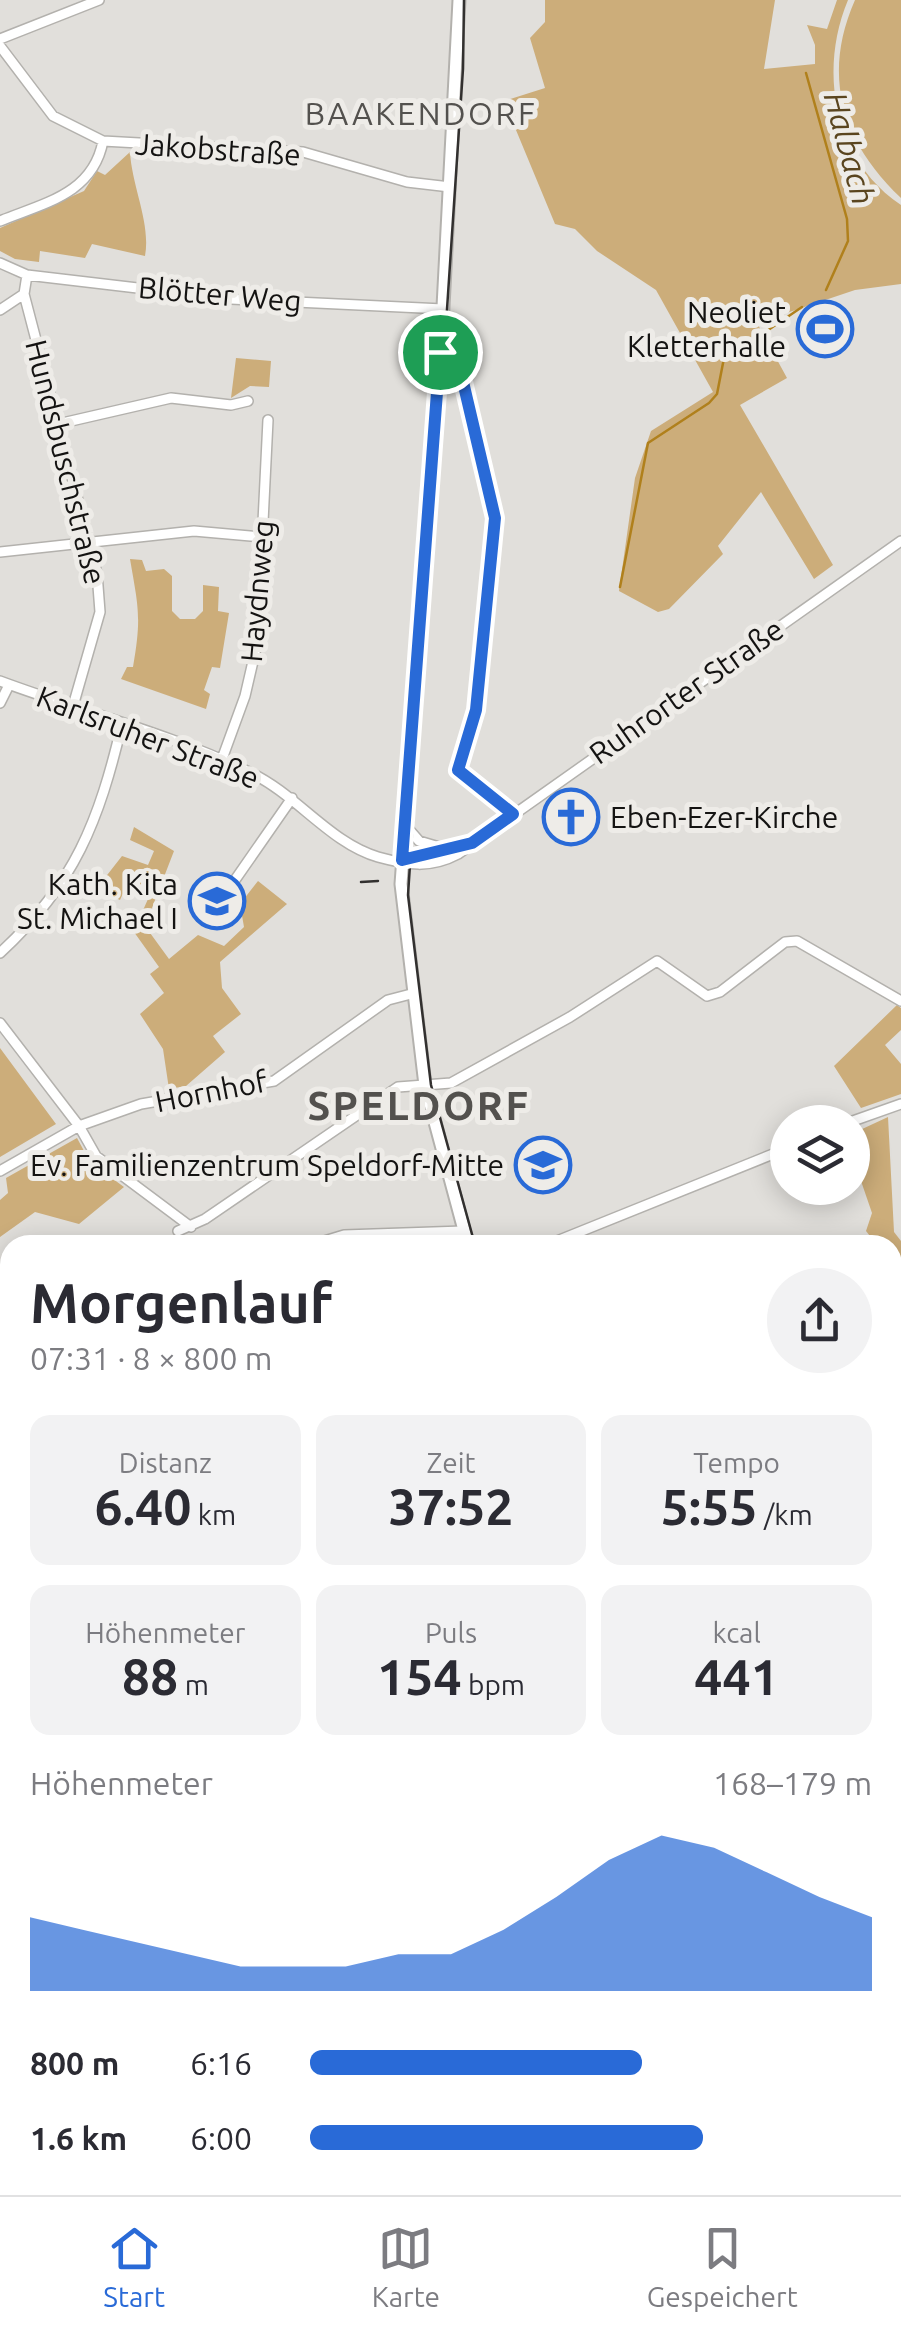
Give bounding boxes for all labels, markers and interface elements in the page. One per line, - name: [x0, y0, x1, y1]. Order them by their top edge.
- water label: Halbach: [818, 88, 882, 208]
- district label: BAAKENDORF: [305, 95, 537, 131]
- street label: Jakobstraße: [134, 126, 302, 172]
- street label: Blötter Weg: [137, 270, 303, 318]
- place label: Neoliet Kletterhalle: [627, 295, 786, 363]
- sports icon: Neoliet Kletterhalle: [795, 299, 855, 359]
- pin: [398, 310, 483, 395]
- icon: arrive: [413, 325, 468, 380]
- street label: Hundsbuschstraße: [19, 336, 113, 588]
- street label: Haydnweg: [234, 519, 280, 663]
- street label: Ruhrorter Straße: [583, 611, 789, 771]
- street label: Karlsruher Straße: [32, 679, 264, 795]
- church icon: Eben-Ezer-Kirche: [541, 787, 601, 847]
- place label: Eben-Ezer-Kirche: [610, 800, 838, 834]
- place label: Kath. Kita St. Michael I: [17, 867, 178, 935]
- school or university icon: Kath. Kita St. Michael I: [187, 871, 247, 931]
- street label: Hornhof: [152, 1063, 270, 1118]
- district label: SPELDORF: [307, 1083, 531, 1128]
- map controls: [770, 1105, 870, 1205]
- button: layers: [770, 1105, 870, 1205]
- school or university icon: Ev. Familienzentrum Speldorf-Mitte: [513, 1135, 573, 1195]
- place label: Ev. Familienzentrum Speldorf-Mitte: [30, 1148, 504, 1182]
- button: share: [767, 1268, 872, 1373]
- text: Morgenlauf: [30, 1272, 333, 1333]
- text: 07:31 · 8 × 800 m: [30, 1340, 272, 1376]
- text: Distanz: [119, 1447, 212, 1478]
- text: Zeit: [426, 1447, 476, 1478]
- text: Tempo: [693, 1447, 780, 1478]
- text: 6.40: [95, 1478, 191, 1534]
- text: 37:52: [388, 1478, 514, 1534]
- text: 5:55: [661, 1478, 758, 1534]
- text: km: [191, 1499, 236, 1530]
- text: /km: [758, 1499, 813, 1530]
- text: Höhenmeter: [85, 1617, 245, 1648]
- text: Puls: [425, 1617, 477, 1648]
- text: kcal: [712, 1617, 761, 1648]
- text: 88: [122, 1648, 178, 1704]
- text: 154: [377, 1648, 462, 1704]
- text: 441: [694, 1648, 779, 1704]
- text: m: [178, 1669, 209, 1700]
- text: bpm: [462, 1669, 525, 1700]
- text: Höhenmeter: [30, 1765, 213, 1801]
- text: 168–179 m: [713, 1765, 872, 1801]
- text: 800 m: [30, 2045, 119, 2081]
- text: 6:16: [190, 2045, 252, 2081]
- text: 1.6 km: [30, 2120, 127, 2156]
- text: 6:00: [190, 2120, 252, 2156]
- tab: Start: [103, 2221, 165, 2312]
- tab: Karte: [372, 2221, 440, 2312]
- tab: Gespeichert: [647, 2221, 798, 2312]

